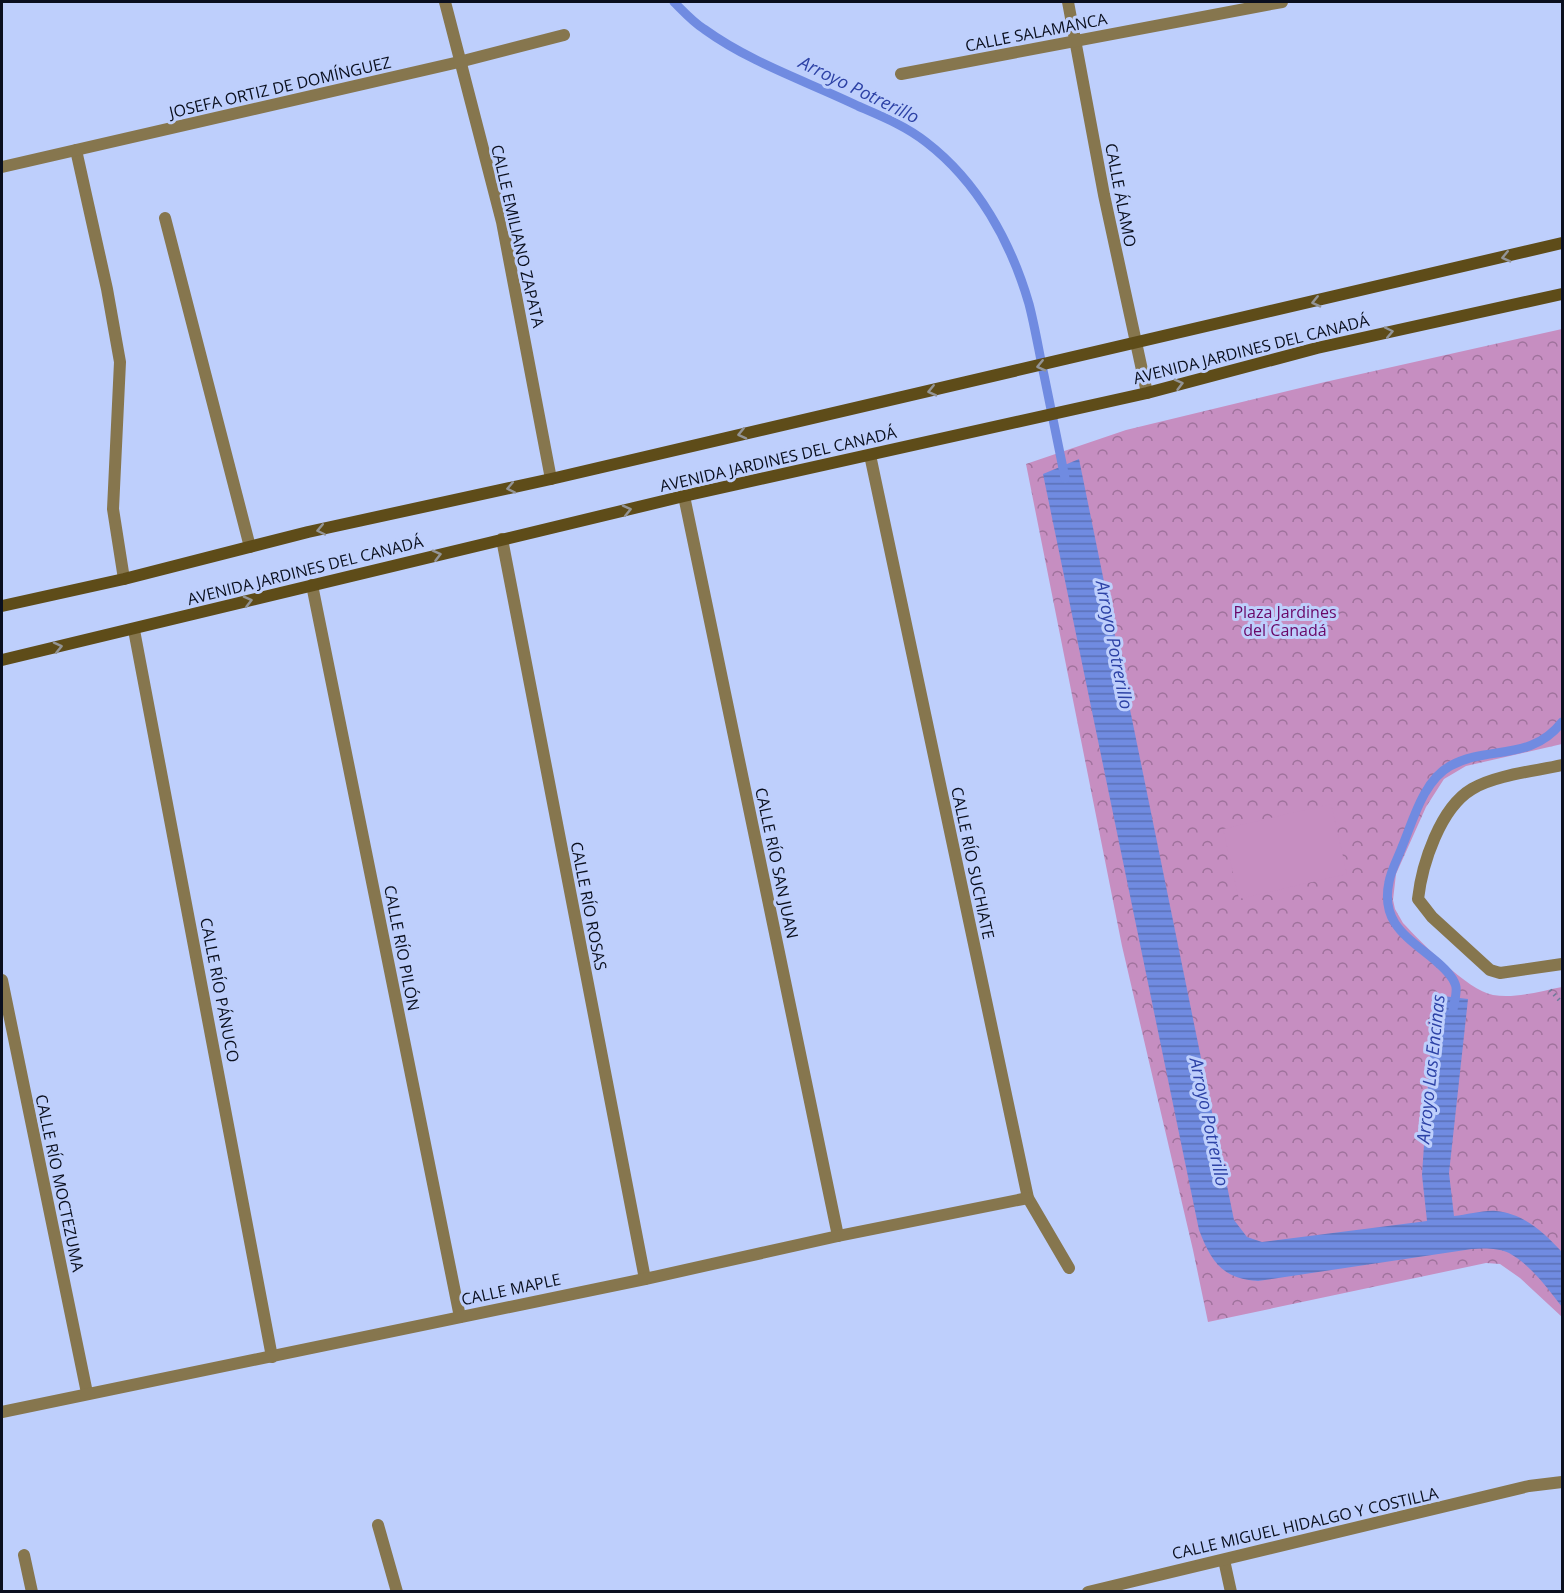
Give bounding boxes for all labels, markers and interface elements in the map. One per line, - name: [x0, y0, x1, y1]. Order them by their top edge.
- street label: CALLE SALAMANCA: [963, 7, 1110, 57]
- water label: Arroyo Potrerillo: [794, 49, 923, 129]
- street label: JOSEFA ORTIZ DE DOMÍNGUEZ: [165, 51, 393, 124]
- street label: CALLE ÁLAMO: [1100, 141, 1142, 249]
- street label: CALLE EMILIANO ZAPATA: [486, 142, 550, 331]
- one-way arrow: [1501, 249, 1511, 262]
- one-way arrow: [1311, 294, 1321, 307]
- street label: AVENIDA JARDINES DEL CANADÁ: [1131, 309, 1372, 389]
- one-way arrow: [1383, 326, 1393, 339]
- one-way arrow: [1036, 358, 1046, 371]
- one-way arrow: [1174, 379, 1184, 392]
- one-way arrow: [927, 383, 937, 396]
- street label: AVENIDA JARDINES DEL CANADÁ: [657, 421, 899, 497]
- one-way arrow: [737, 427, 747, 440]
- one-way arrow: [507, 481, 517, 494]
- one-way arrow: [622, 504, 632, 517]
- one-way arrow: [316, 522, 326, 535]
- street label: AVENIDA JARDINES DEL CANADÁ: [185, 530, 426, 610]
- one-way arrow: [432, 549, 442, 562]
- water label: Arroyo Potrerillo: [1090, 576, 1139, 711]
- one-way arrow: [243, 596, 253, 609]
- park label: Plaza Jardines del Canadá: [1233, 601, 1337, 641]
- one-way arrow: [53, 641, 63, 654]
- street label: CALLE RÍO SAN JUAN: [750, 785, 804, 941]
- street label: CALLE RÍO SUCHIATE: [946, 785, 1000, 941]
- street label: CALLE RÍO ROSAS: [566, 840, 612, 973]
- street label: CALLE RÍO PILÓN: [379, 883, 425, 1013]
- street label: CALLE RÍO PÁNUCO: [195, 916, 245, 1064]
- water label: Arroyo Las Encinas: [1410, 993, 1450, 1146]
- water label: Arroyo Potrerillo: [1184, 1053, 1235, 1188]
- street label: CALLE RÍO MOCTEZUMA: [30, 1092, 90, 1275]
- street label: CALLE MAPLE: [459, 1268, 563, 1310]
- street label: CALLE MIGUEL HIDALGO Y COSTILLA: [1170, 1481, 1441, 1564]

